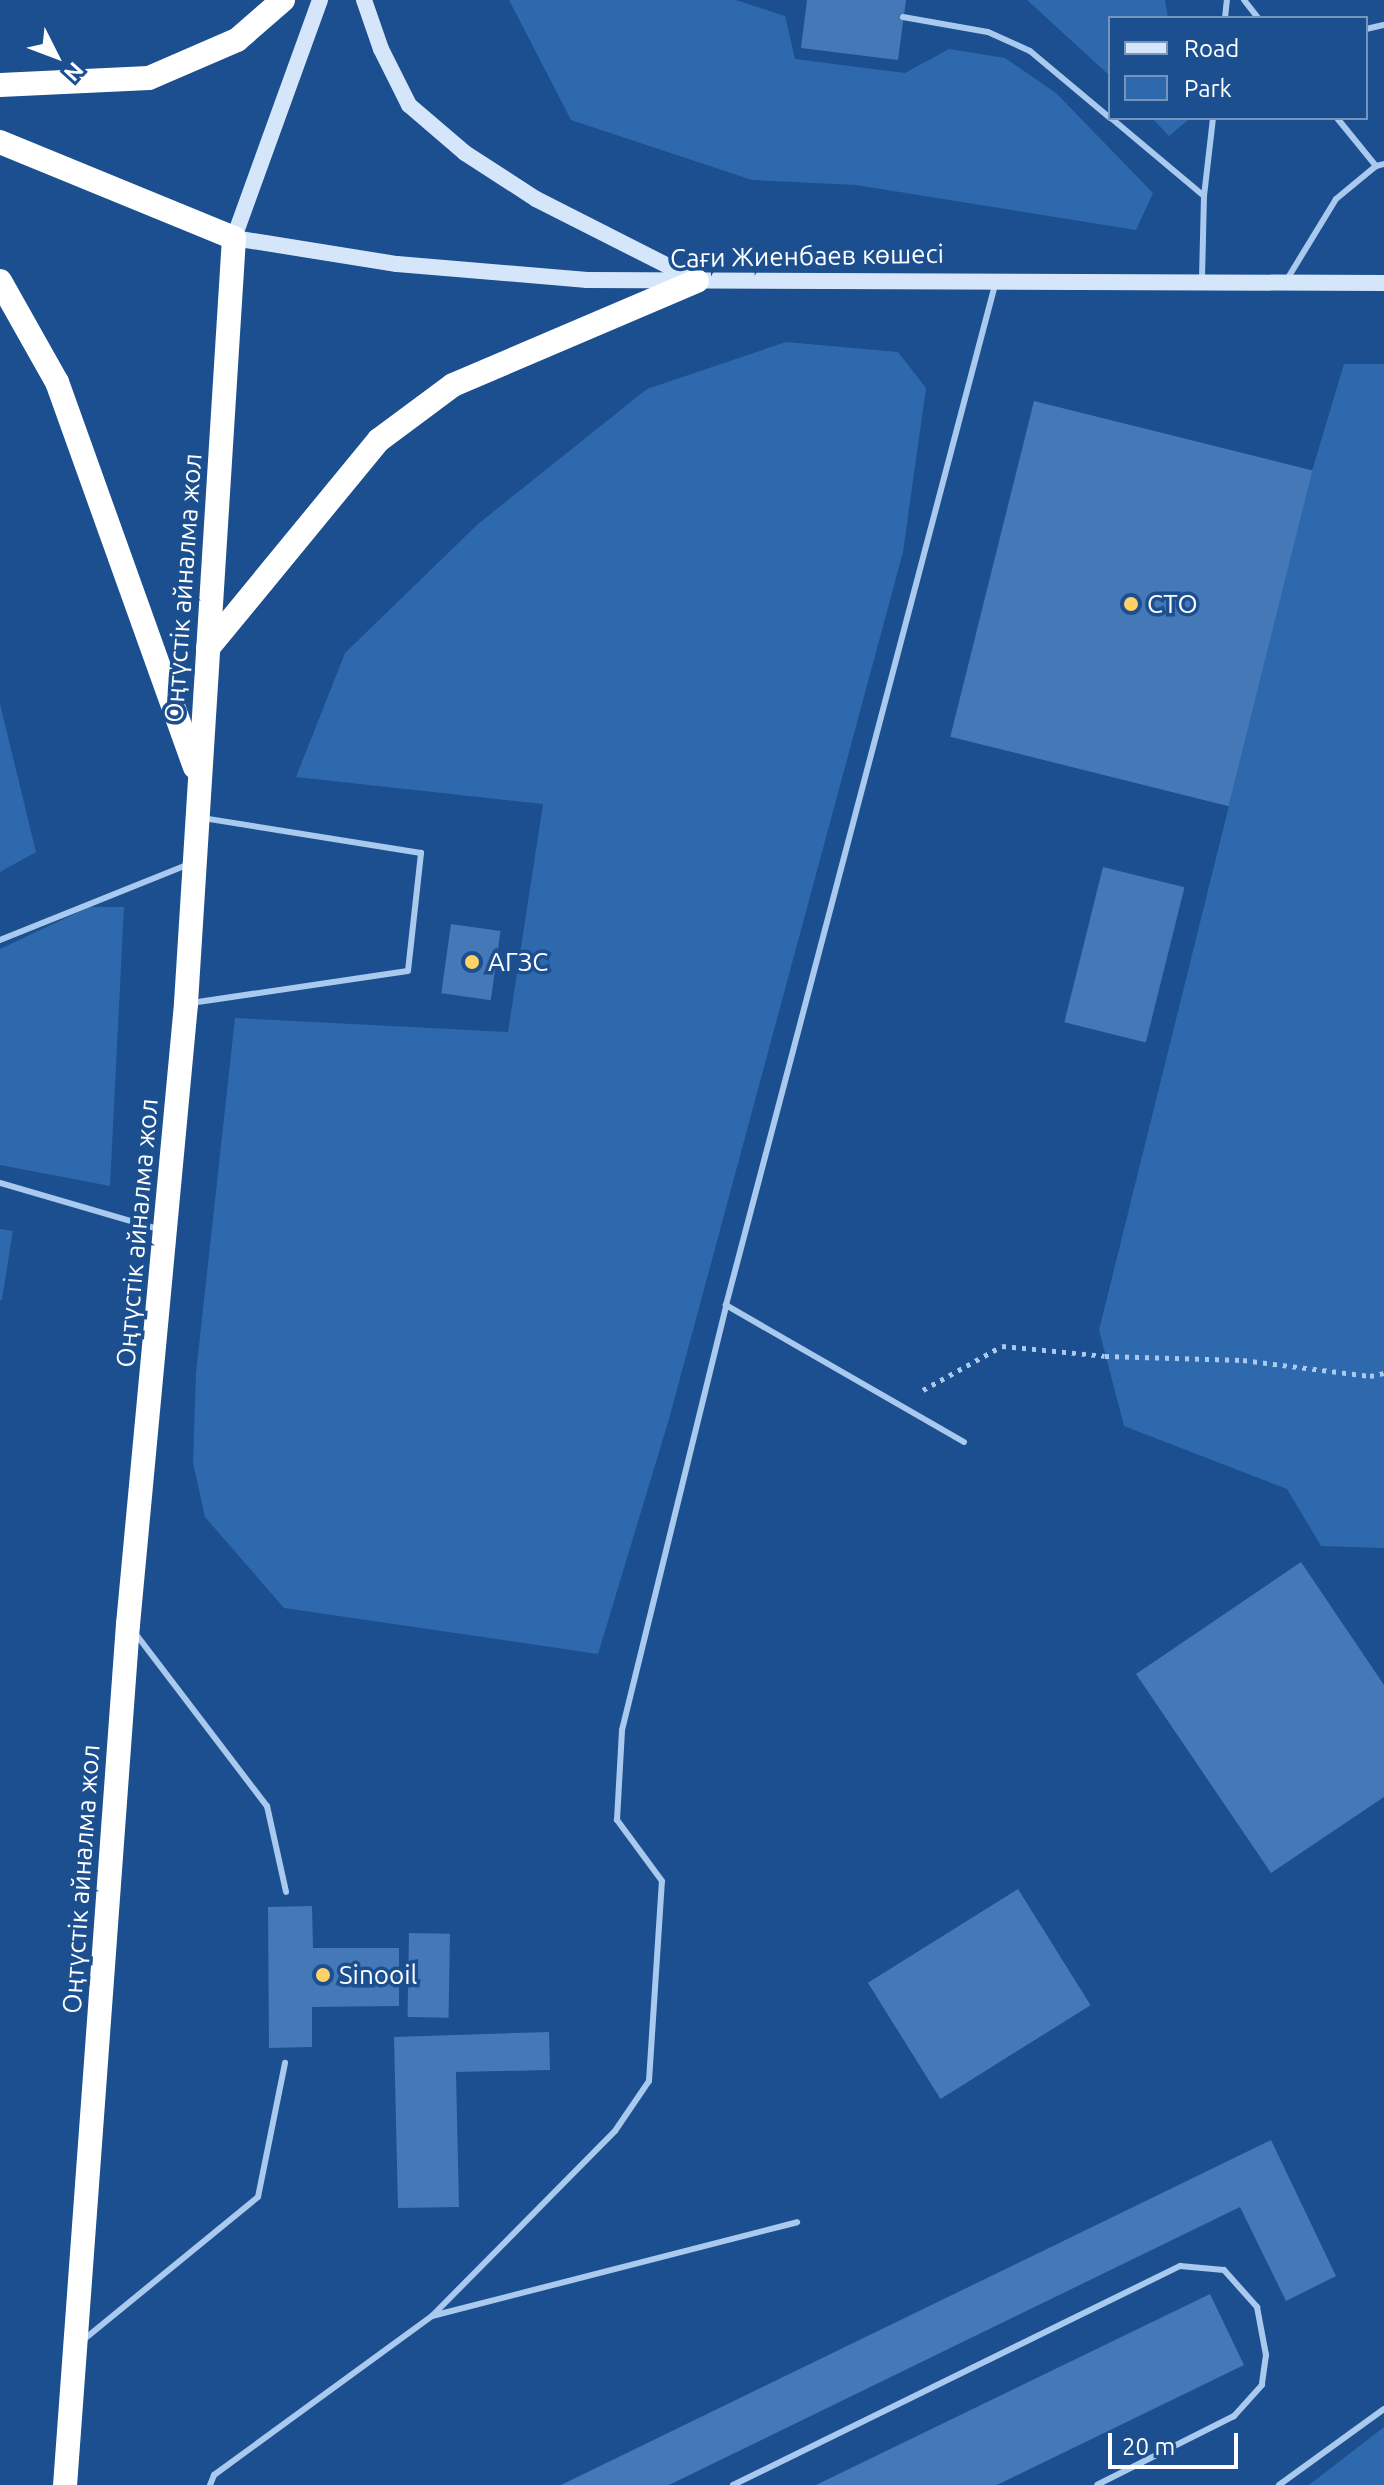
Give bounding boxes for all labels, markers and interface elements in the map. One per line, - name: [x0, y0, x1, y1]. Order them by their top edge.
- north arrow: [16, 16, 96, 96]
- legend: [1108, 16, 1368, 120]
- text: Road: [1184, 35, 1239, 62]
- text: N: [59, 58, 89, 87]
- text: Park: [1184, 75, 1232, 102]
- street label: Сағи Жиенбаев көшесі: [670, 238, 944, 274]
- street label: Оңтүстік айналма жол: [158, 452, 208, 724]
- place label: СТО: [1147, 588, 1198, 620]
- marker: СТО: [1122, 595, 1140, 613]
- place label: АГЗС: [488, 946, 548, 978]
- marker: АГЗС: [463, 953, 481, 971]
- street label: Оңтүстік айналма жол: [110, 1097, 164, 1369]
- street label: Оңтүстік айналма жол: [56, 1743, 106, 2015]
- place label: Sinooil: [339, 1959, 417, 1991]
- marker: Sinooil: [314, 1966, 332, 1984]
- scale bar: [1112, 2417, 1242, 2467]
- text: 20 m: [1122, 2433, 1175, 2460]

